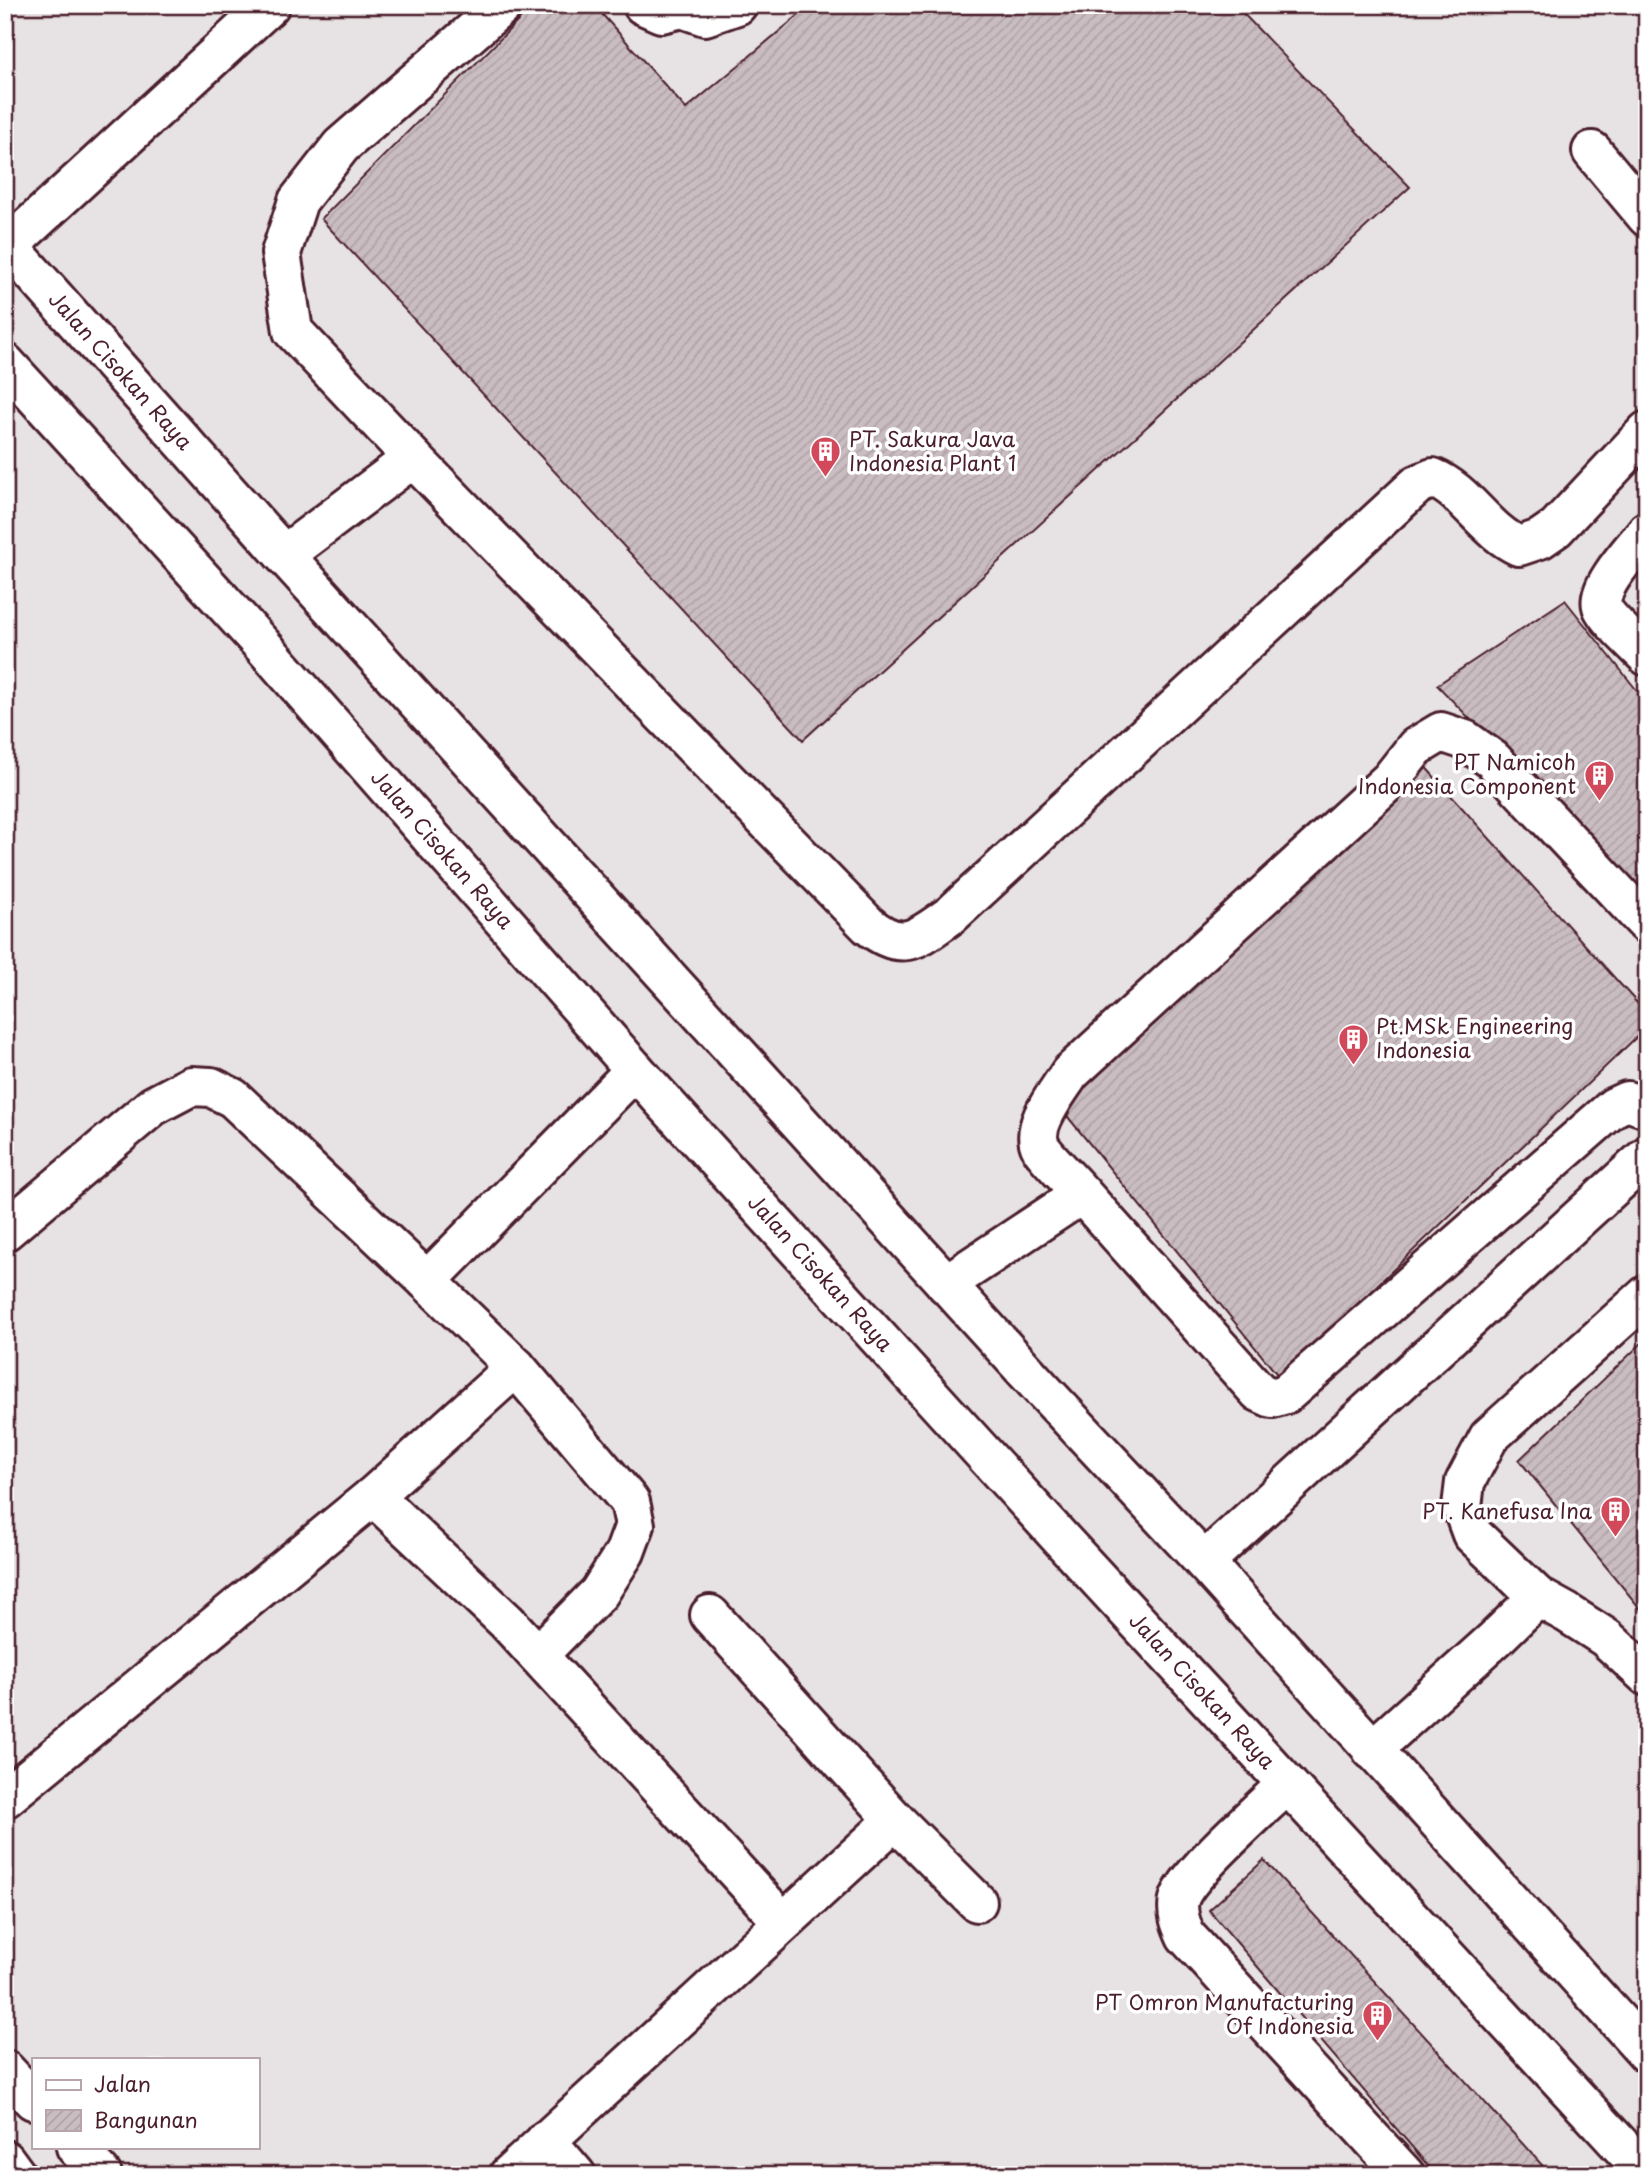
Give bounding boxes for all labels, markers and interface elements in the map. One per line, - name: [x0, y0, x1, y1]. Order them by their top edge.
- street label: Jalan Cisokan Raya: [42, 283, 202, 457]
- place label: PT. Sakura Java Indonesia Plant 1: [849, 422, 1016, 478]
- building icon: PT. Sakura Java Indonesia Plant 1: [809, 435, 843, 479]
- place label: PT Namicoh Indonesia Component: [1358, 745, 1576, 801]
- building icon: PT Namicoh Indonesia Component: [1582, 758, 1616, 802]
- street label: Jalan Cisokan Raya: [364, 762, 523, 936]
- place label: Pt.MSk Engineering Indonesia: [1376, 1009, 1573, 1065]
- building icon: Pt.MSk Engineering Indonesia: [1336, 1022, 1370, 1066]
- street label: Jalan Cisokan Raya: [741, 1186, 902, 1359]
- place label: PT. Kanefusa Ina: [1422, 1494, 1593, 1526]
- building icon: PT. Kanefusa Ina: [1598, 1495, 1632, 1539]
- street label: Jalan Cisokan Raya: [1123, 1605, 1284, 1776]
- place label: PT Omron Manufacturing Of Indonesia: [1095, 1985, 1354, 2041]
- building icon: PT Omron Manufacturing Of Indonesia: [1360, 1998, 1394, 2042]
- legend: [32, 2058, 259, 2148]
- text: Jalan: [94, 2067, 151, 2099]
- text: Bangunan: [94, 2103, 198, 2135]

